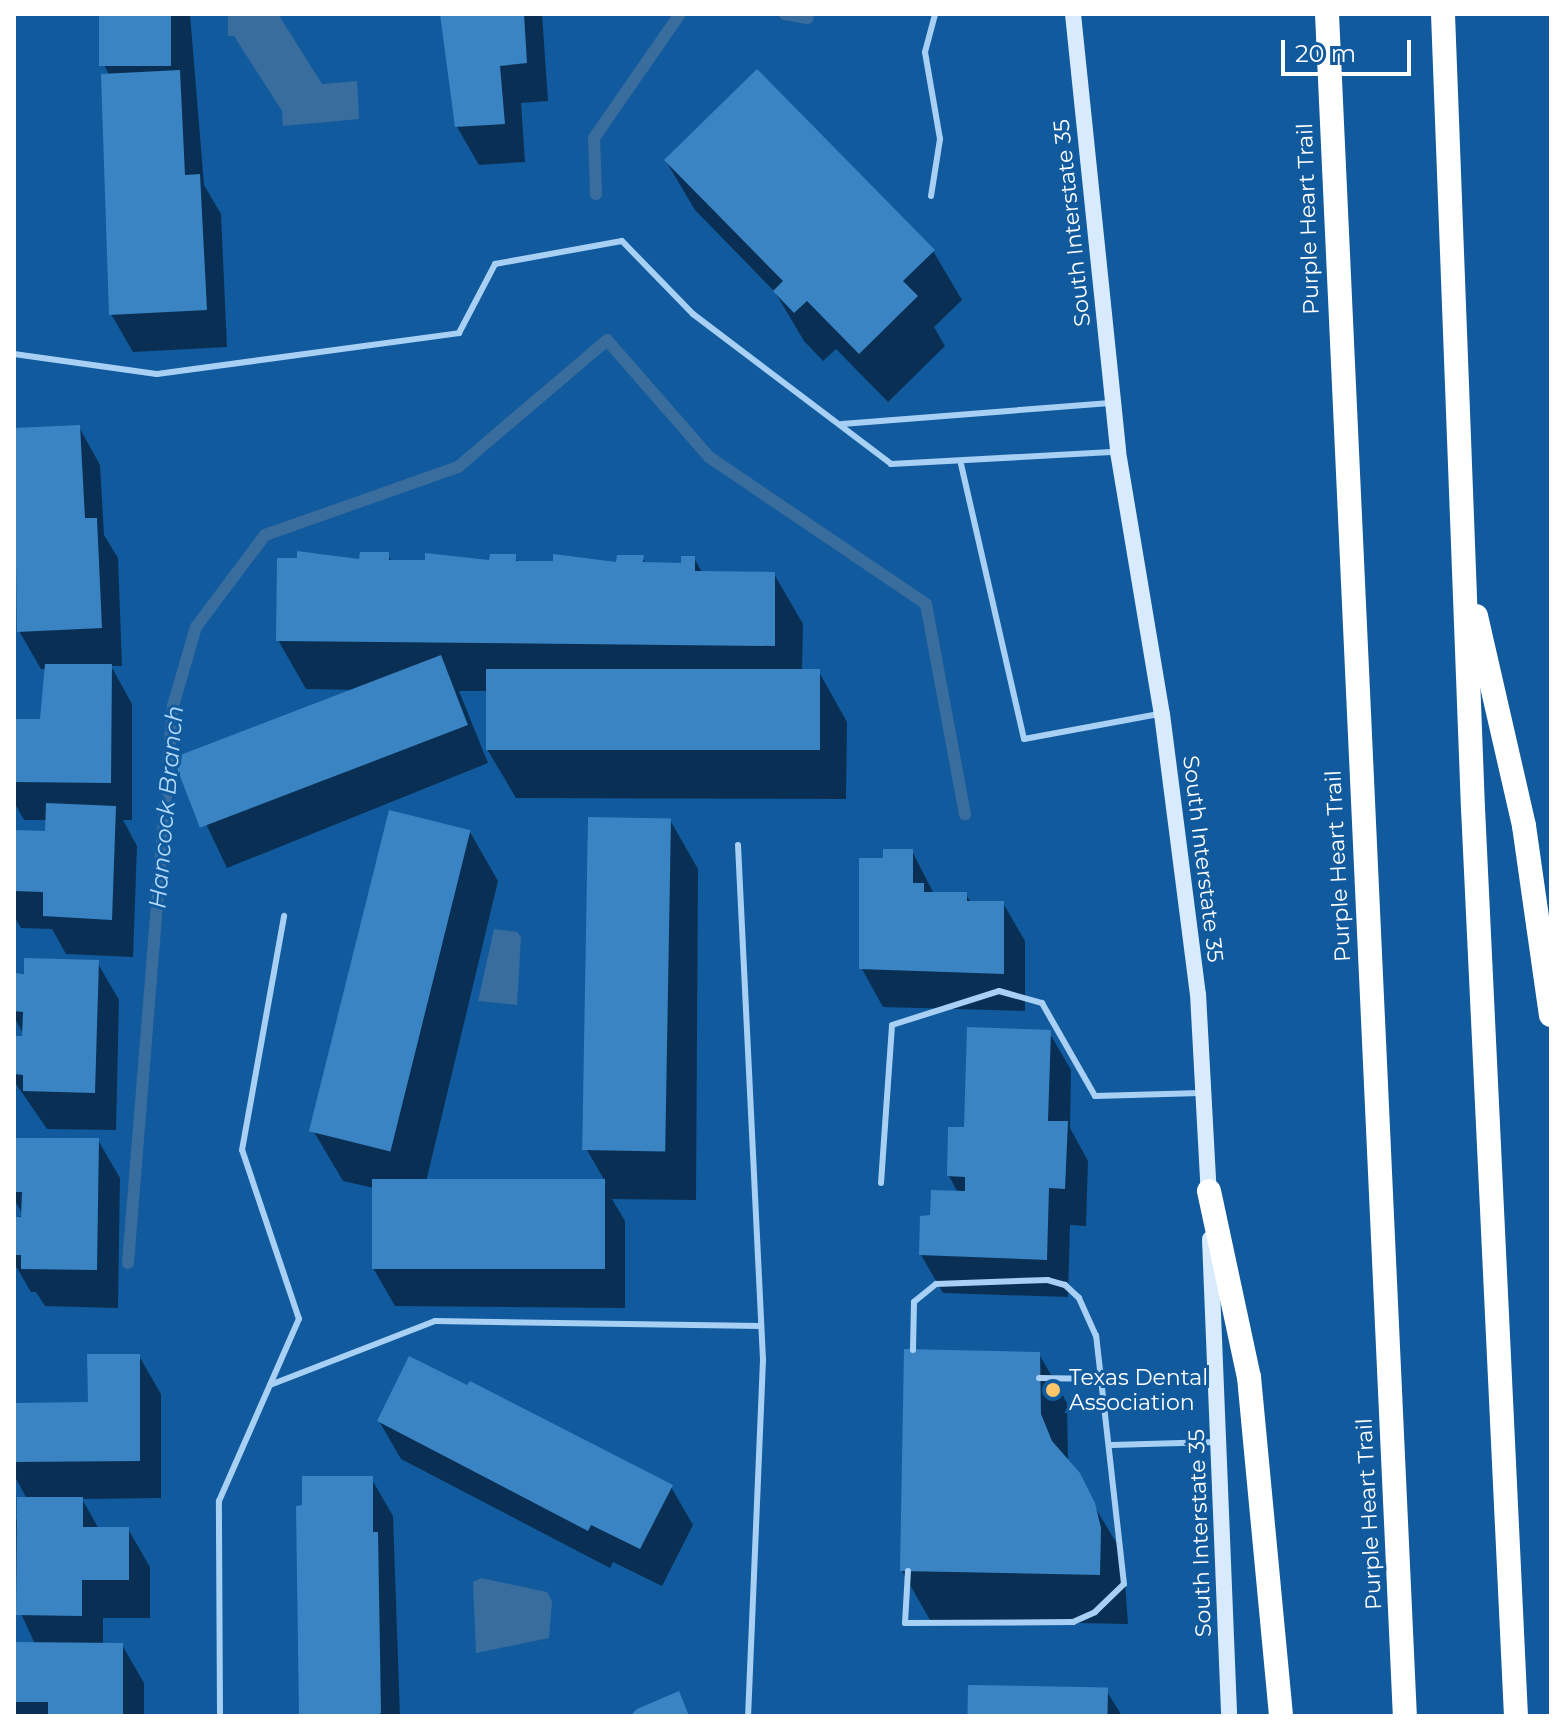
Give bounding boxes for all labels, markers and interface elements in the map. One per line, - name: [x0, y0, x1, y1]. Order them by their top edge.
- scale bar: [1285, 24, 1415, 74]
- text: 20 m: [1295, 39, 1356, 68]
- street label: South Interstate 35: [1048, 118, 1096, 328]
- street label: Purple Heart Trail: [1291, 123, 1325, 315]
- water label: Hancock Branch: [143, 704, 189, 910]
- street label: South Interstate 35: [1177, 754, 1229, 964]
- street label: Purple Heart Trail: [1320, 770, 1356, 962]
- place label: Texas Dental Association: [1069, 1364, 1208, 1416]
- marker: Texas Dental Association: [1044, 1381, 1062, 1399]
- street label: Purple Heart Trail: [1351, 1418, 1387, 1610]
- street label: South Interstate 35: [1183, 1429, 1217, 1637]

